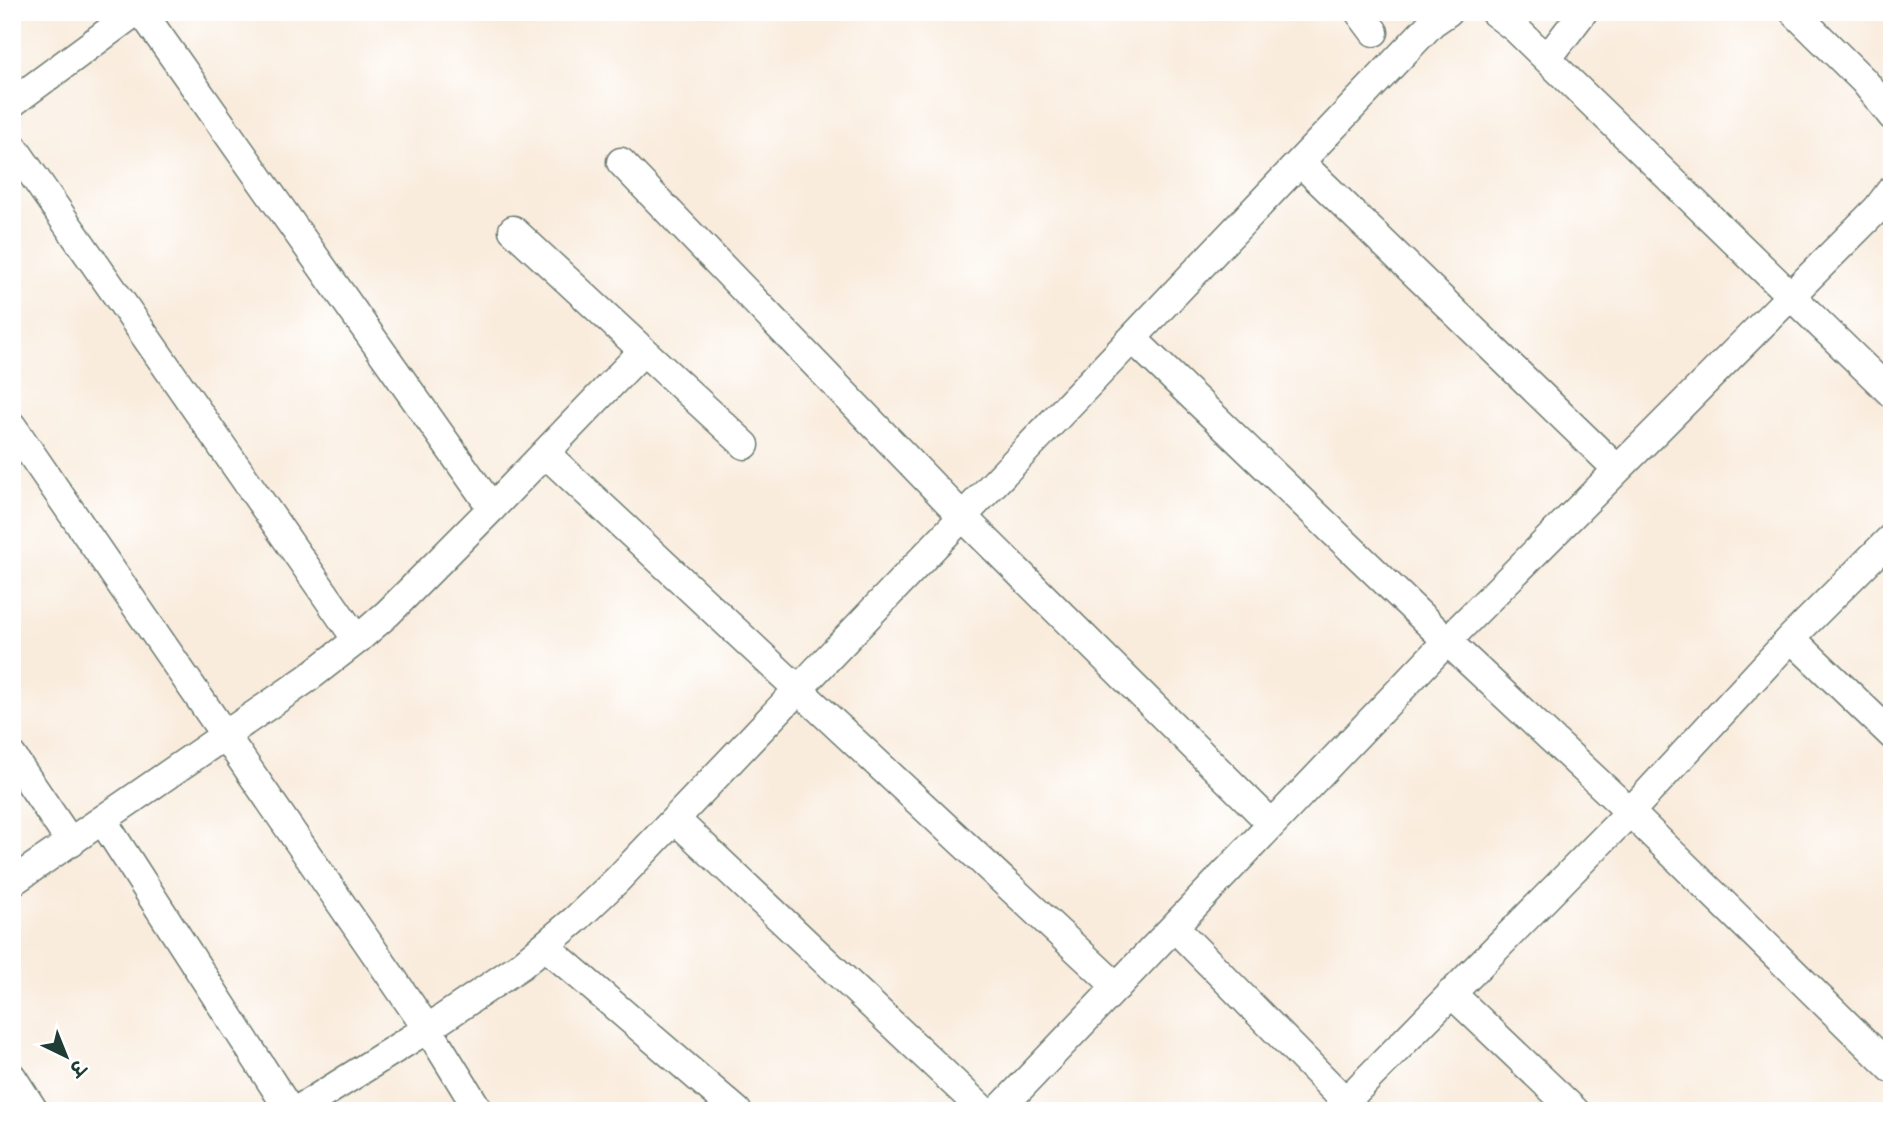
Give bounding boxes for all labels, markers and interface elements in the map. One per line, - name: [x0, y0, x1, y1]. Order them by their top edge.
- north arrow: [32, 1021, 102, 1092]
- text: उ: [62, 1053, 91, 1082]

